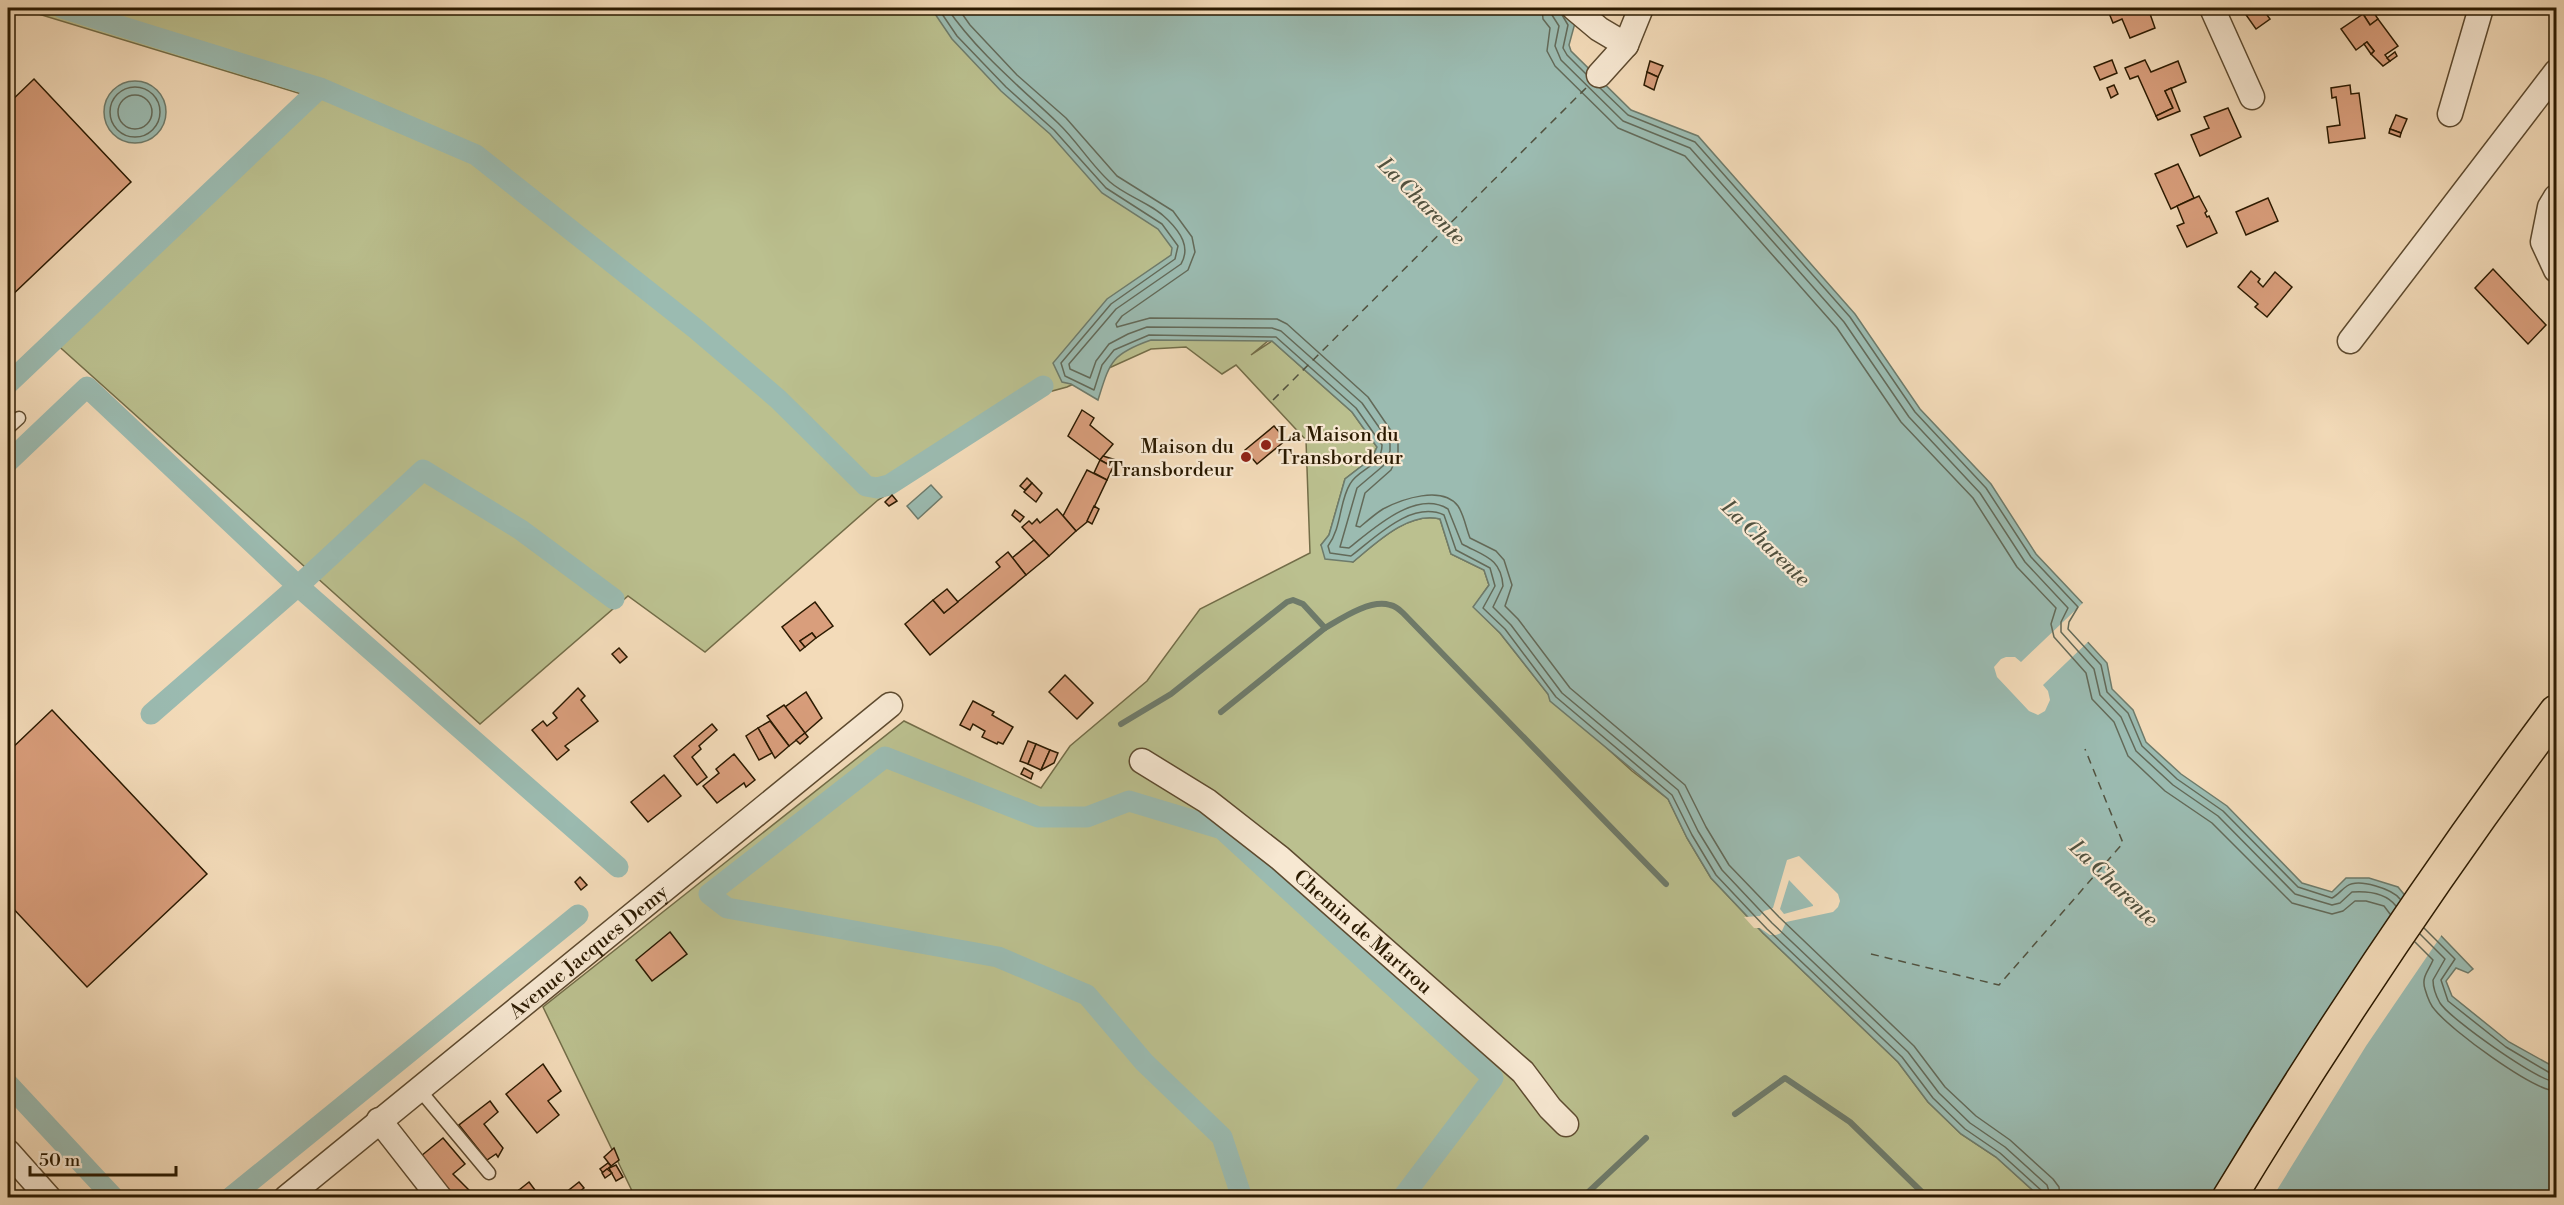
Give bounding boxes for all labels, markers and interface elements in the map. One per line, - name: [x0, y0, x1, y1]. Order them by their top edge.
- water label: La Charente: [1371, 152, 1471, 251]
- place label: La Maison du Transbordeur: [1278, 423, 1404, 471]
- place label: Maison du Transbordeur: [1109, 435, 1235, 483]
- marker: La Maison du Transbordeur: [1259, 438, 1273, 452]
- marker: Maison du Transbordeur: [1239, 450, 1253, 464]
- water label: La Charente: [1715, 494, 1815, 592]
- water label: La Charente: [2063, 834, 2163, 932]
- street label: Chemin de Martrou: [1288, 865, 1437, 1001]
- street label: Avenue Jacques Demy: [504, 880, 674, 1026]
- scale bar: [30, 1139, 176, 1177]
- text: 50 m: [39, 1149, 81, 1172]

